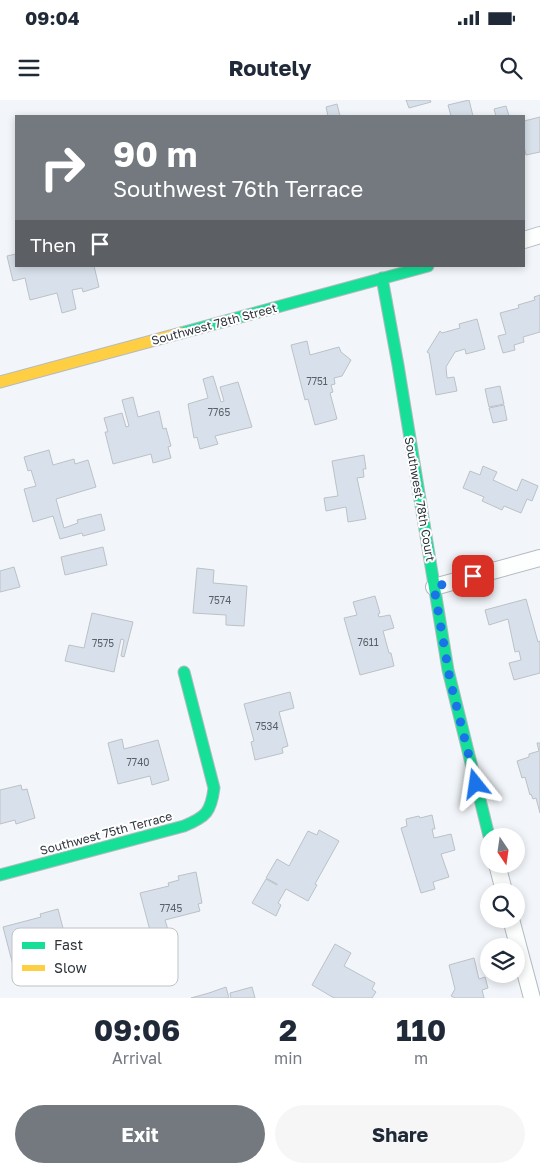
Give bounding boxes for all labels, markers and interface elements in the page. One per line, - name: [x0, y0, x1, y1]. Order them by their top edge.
- text: 09:04: [25, 6, 80, 29]
- icon: menu: [15, 54, 43, 82]
- text: Routely: [228, 54, 312, 81]
- icon: search: [497, 54, 525, 82]
- text: 90 m: [113, 133, 197, 175]
- icon: right: [30, 135, 95, 200]
- text: Southwest 76th Terrace: [113, 175, 363, 202]
- icon: arrive: [86, 230, 114, 258]
- text: Then: [30, 233, 76, 256]
- street label: Southwest 78th Street: [150, 300, 279, 348]
- house number: 7751: [306, 375, 328, 387]
- house number: 7765: [208, 406, 230, 418]
- street label: Southwest 78th Court: [402, 436, 438, 563]
- pin: [452, 555, 494, 597]
- icon: arrive: [459, 562, 487, 590]
- house number: 7574: [209, 594, 231, 606]
- house number: 7611: [357, 636, 379, 648]
- house number: 7575: [92, 637, 114, 649]
- house number: 7534: [255, 720, 279, 732]
- house number: 7740: [127, 756, 149, 768]
- position arrow: [449, 757, 501, 809]
- street label: Southwest 75th Terrace: [38, 808, 174, 858]
- north arrow: [480, 828, 525, 872]
- map controls: [480, 828, 525, 983]
- button: search: [480, 883, 525, 928]
- house number: 7745: [160, 902, 182, 914]
- legend: [12, 928, 178, 986]
- text: Fast: [54, 936, 83, 953]
- button: layers: [480, 938, 525, 983]
- text: Slow: [54, 959, 87, 976]
- text: 09:06: [94, 1012, 180, 1048]
- text: 2: [279, 1012, 297, 1048]
- text: 110: [396, 1012, 446, 1048]
- text: Arrival: [112, 1048, 162, 1068]
- text: min: [274, 1048, 302, 1068]
- text: m: [414, 1048, 428, 1068]
- button: Exit: [15, 1105, 265, 1163]
- button: Share: [275, 1105, 525, 1163]

